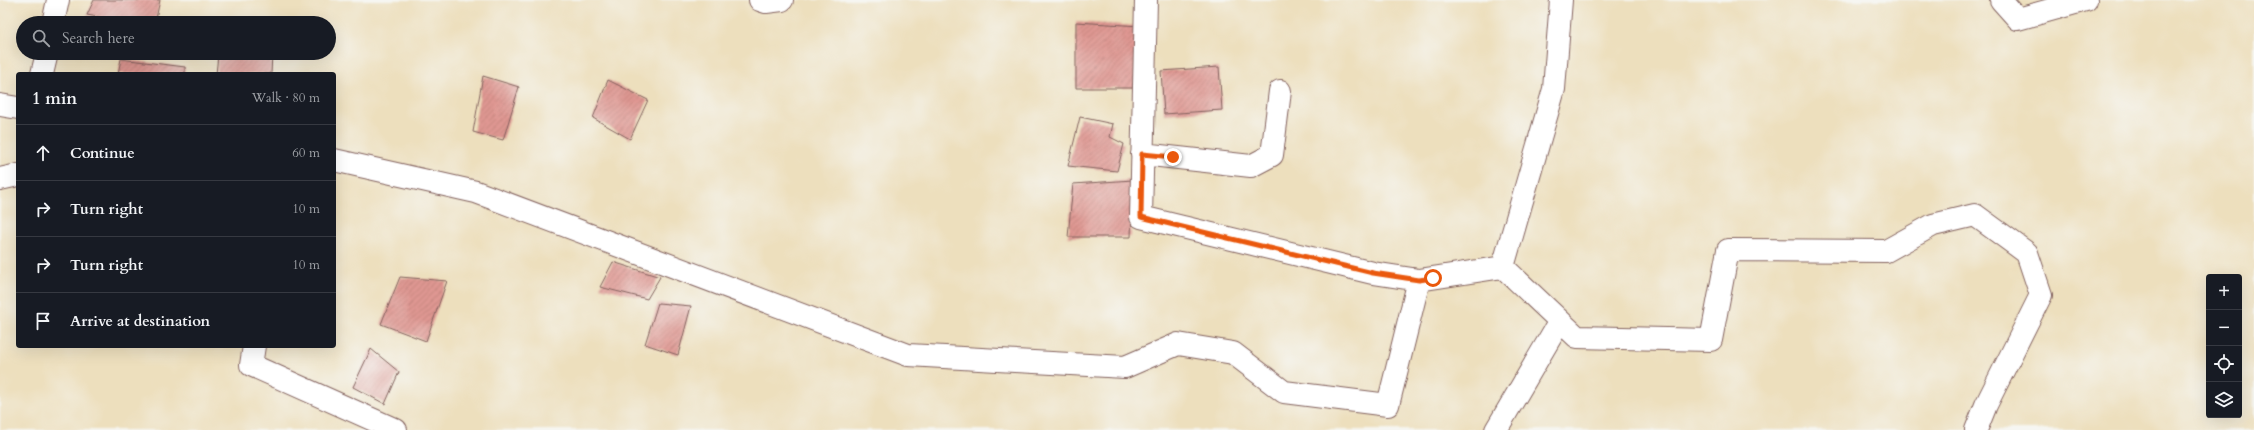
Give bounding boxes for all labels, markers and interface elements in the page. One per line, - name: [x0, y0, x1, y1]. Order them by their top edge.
- search box: [16, 16, 336, 60]
- icon: search: [30, 27, 52, 49]
- text: Search here: [62, 28, 135, 48]
- text: 1 min: [32, 87, 77, 110]
- text: Walk · 80 m: [252, 89, 320, 107]
- icon: ahead: [32, 142, 54, 164]
- text: Continue: [70, 143, 135, 163]
- text: 60 m: [292, 144, 320, 162]
- route end: [1164, 148, 1182, 166]
- icon: right: [32, 198, 54, 220]
- text: Turn right: [70, 199, 143, 219]
- text: 10 m: [292, 200, 320, 218]
- icon: right: [32, 254, 54, 276]
- text: Turn right: [70, 255, 143, 275]
- text: 10 m: [292, 256, 320, 274]
- route start: [1424, 269, 1442, 287]
- map controls: [2206, 274, 2242, 418]
- button: +: [2206, 274, 2242, 310]
- icon: arrive: [32, 310, 54, 332]
- button: −: [2206, 310, 2242, 346]
- text: Arrive at destination: [70, 311, 210, 331]
- button: locate: [2206, 346, 2242, 382]
- button: layers: [2206, 382, 2242, 418]

